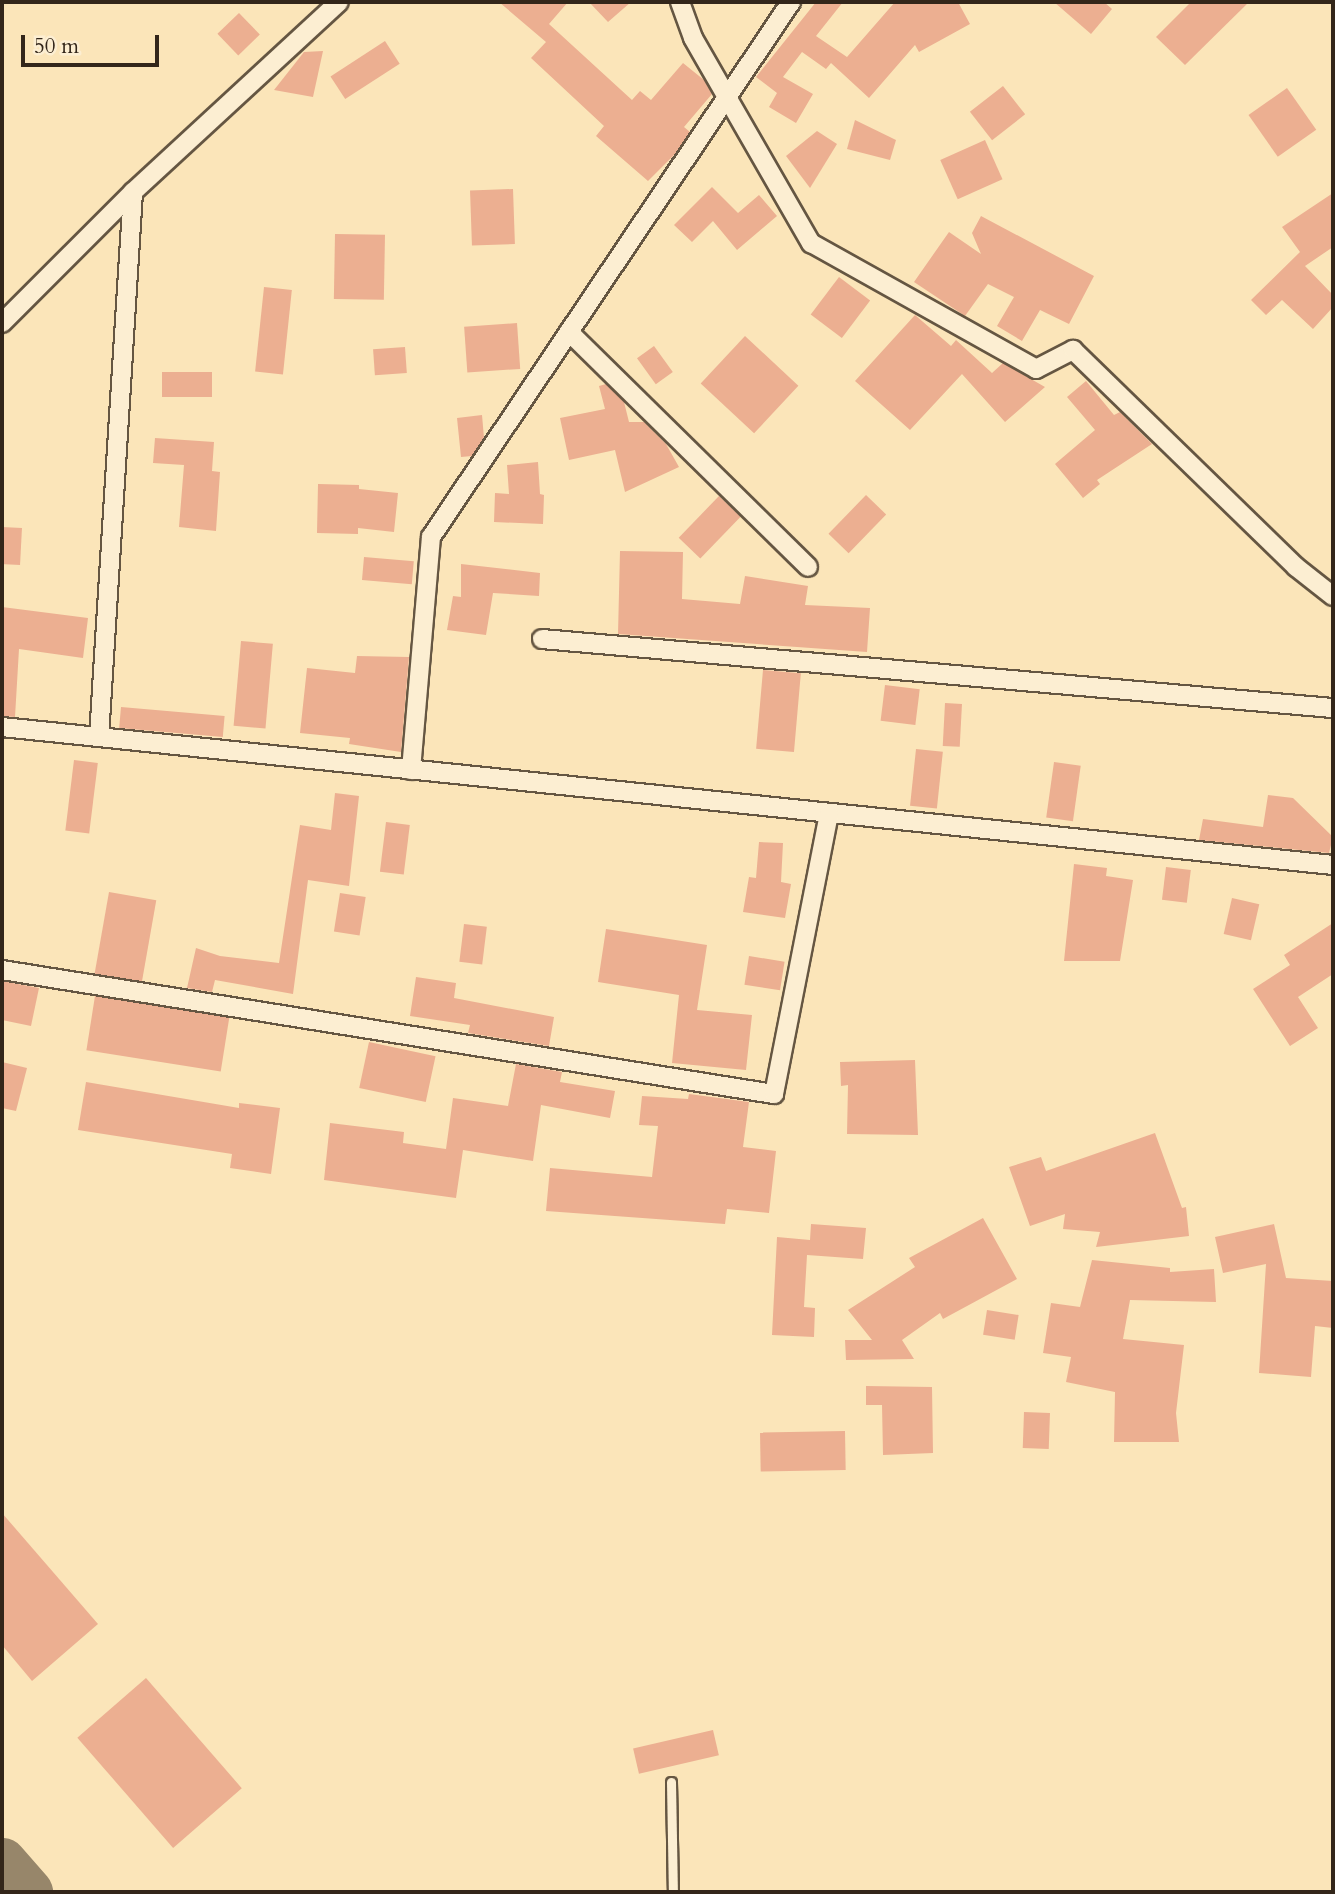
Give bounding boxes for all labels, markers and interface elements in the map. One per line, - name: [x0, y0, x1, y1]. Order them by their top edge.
- scale bar: [24, 21, 163, 65]
- text: 50 m: [34, 32, 79, 61]

